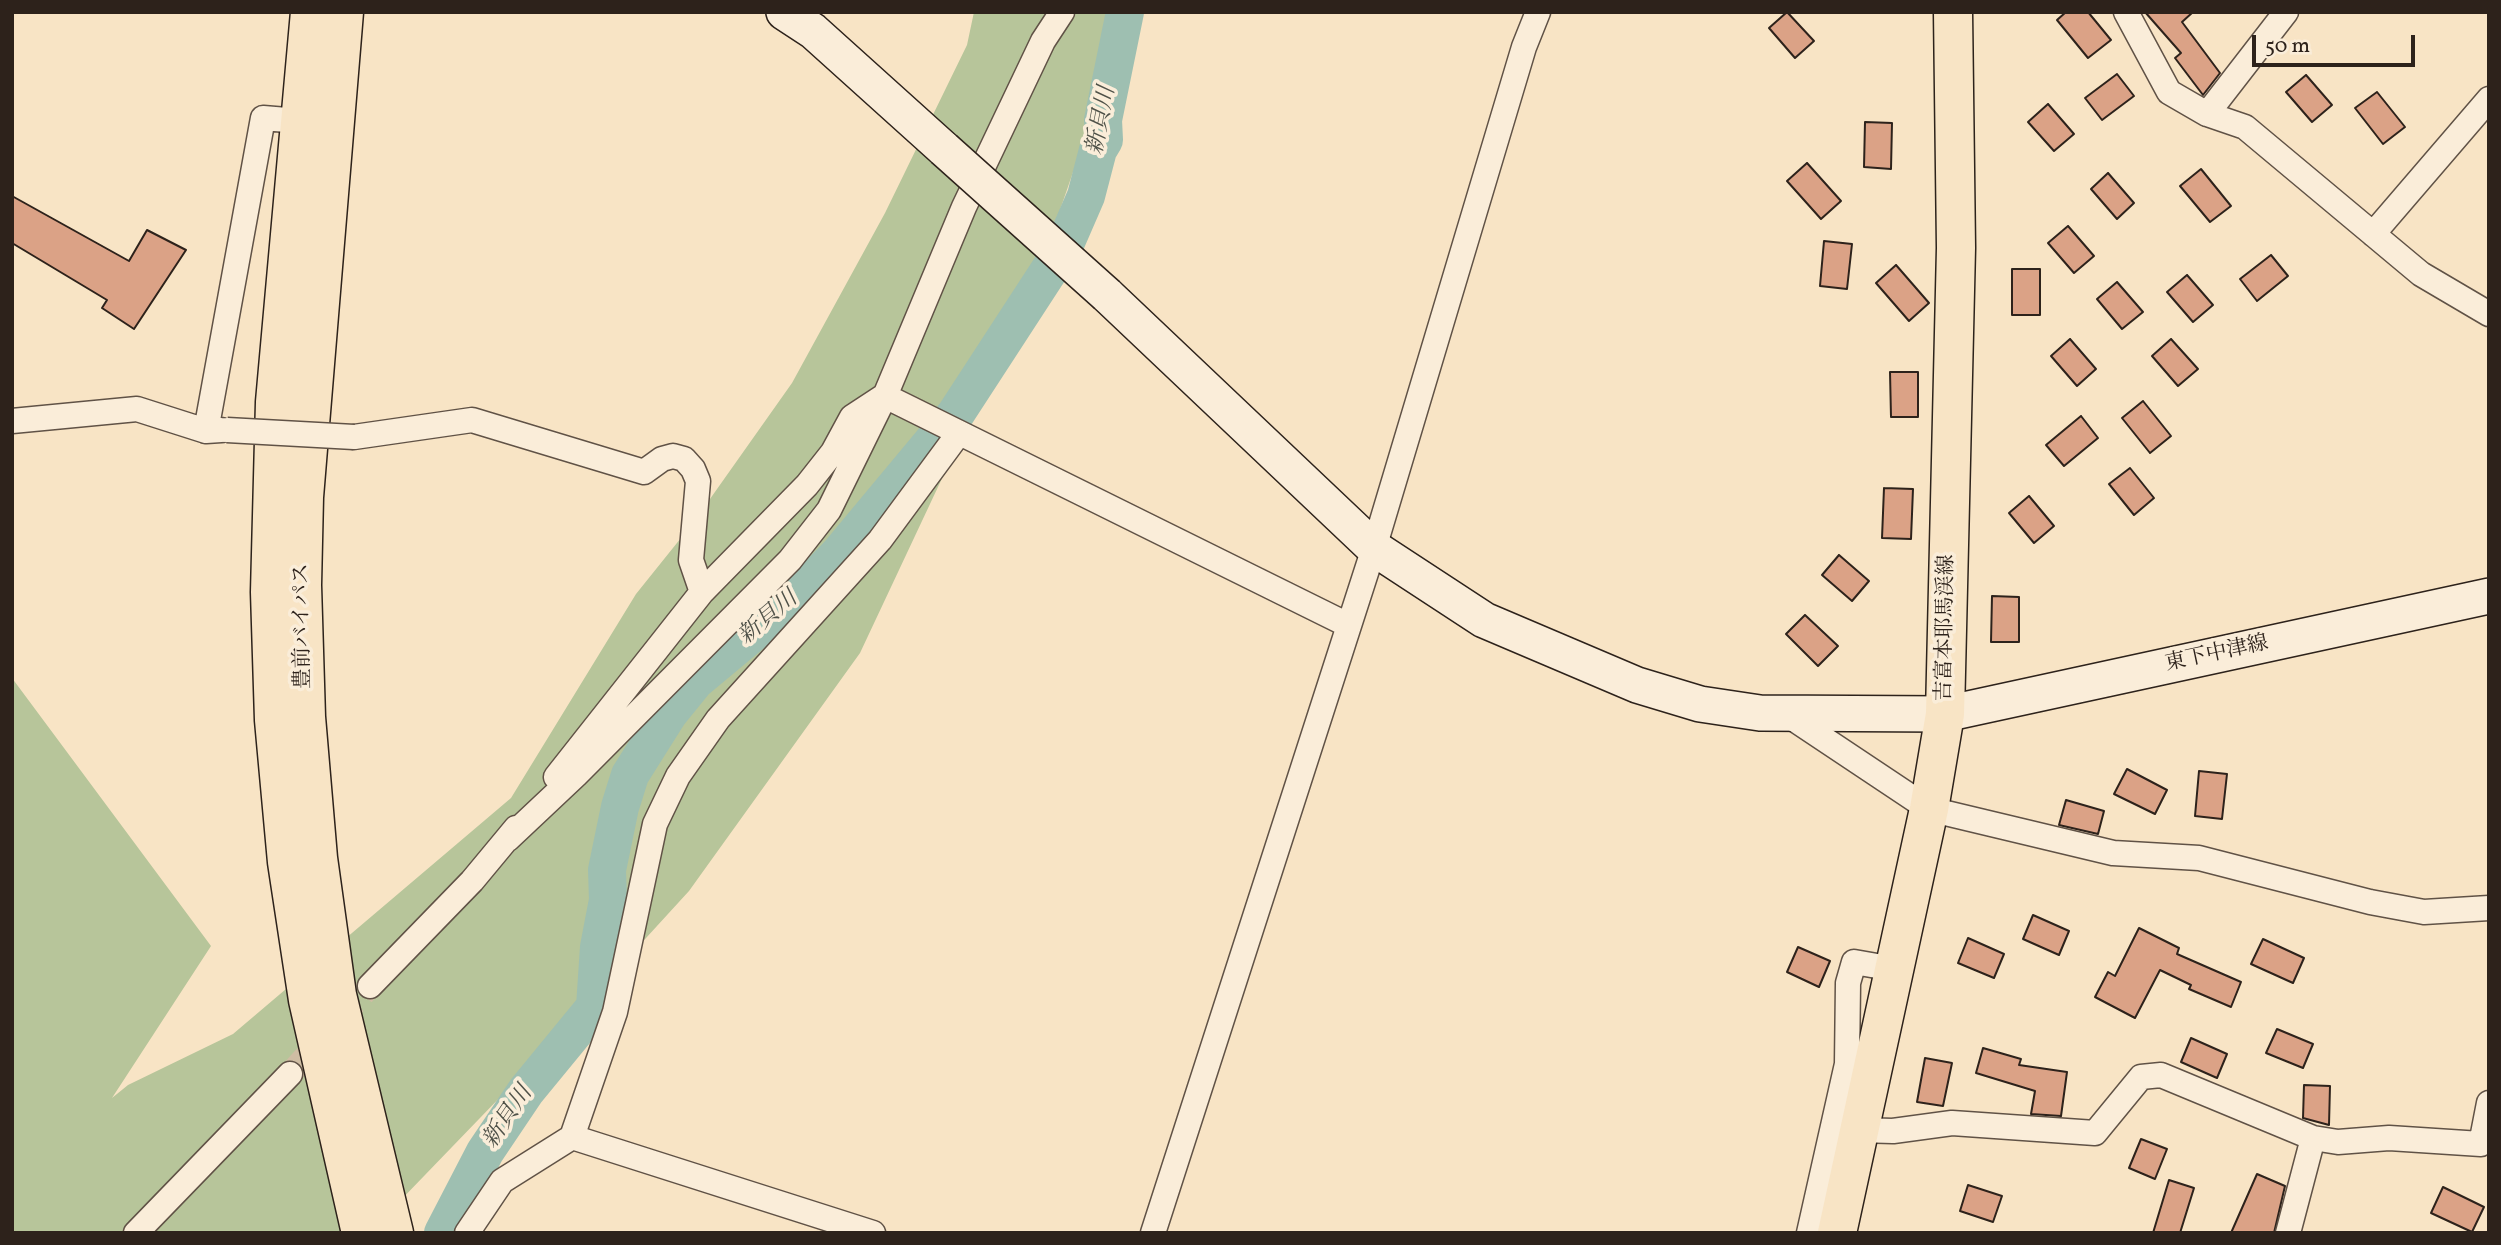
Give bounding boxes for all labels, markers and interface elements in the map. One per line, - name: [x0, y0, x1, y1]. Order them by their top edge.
- scale bar: [2256, 21, 2419, 65]
- text: 50 m: [2265, 32, 2310, 61]
- water label: 新貝川: [1083, 85, 1123, 157]
- street label: 吉富本耶馬渓線: [1933, 554, 1961, 702]
- street label: 豊前バイパス: [290, 563, 318, 689]
- water label: 新貝川: [734, 586, 804, 652]
- street label: 東下中津線: [2163, 632, 2271, 678]
- water label: 新貝川: [478, 1082, 540, 1154]

